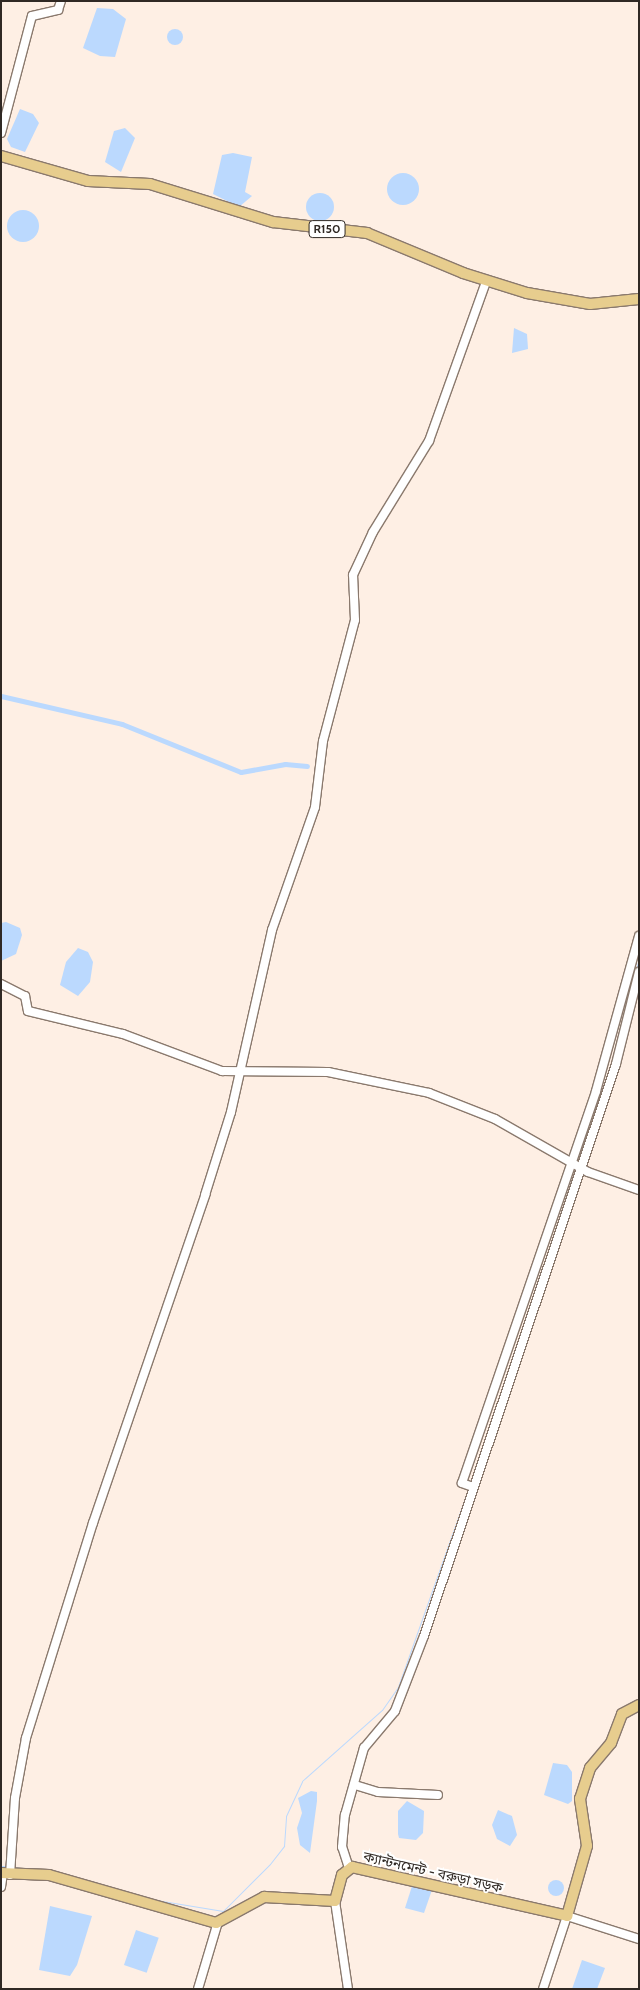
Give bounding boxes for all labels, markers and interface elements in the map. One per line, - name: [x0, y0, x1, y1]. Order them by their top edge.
- road number: R150: [308, 220, 346, 238]
- street label: ক্যান্টনমেন্ট - বরুড়া সড়ক: [362, 1848, 504, 1896]

